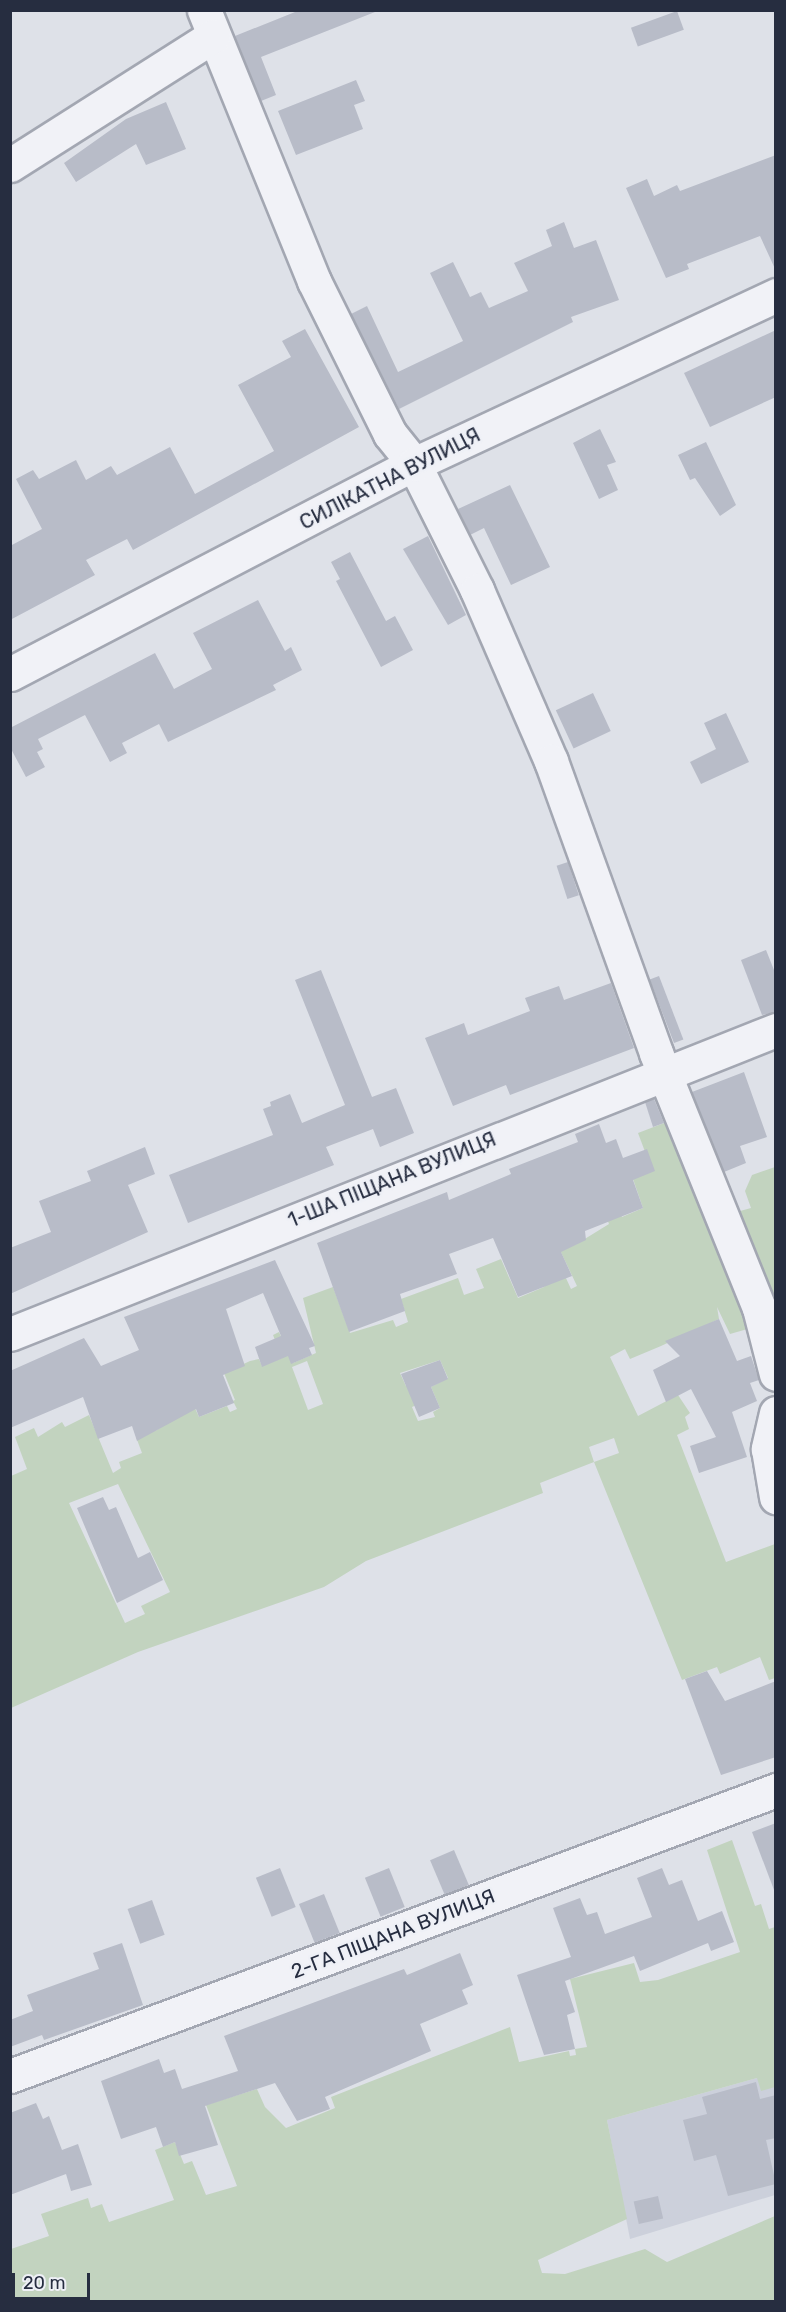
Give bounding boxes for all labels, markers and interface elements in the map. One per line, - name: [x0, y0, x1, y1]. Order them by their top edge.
- street label: СИЛІКАТНА ВУЛИЦЯ: [296, 423, 484, 535]
- street label: 1-ША ПІЩАНА ВУЛИЦЯ: [285, 1127, 499, 1233]
- street label: 2-ГА ПІЩАНА ВУЛИЦЯ: [288, 1884, 498, 1984]
- scale bar: [15, 2261, 93, 2299]
- text: 20 m: [23, 2272, 65, 2294]

